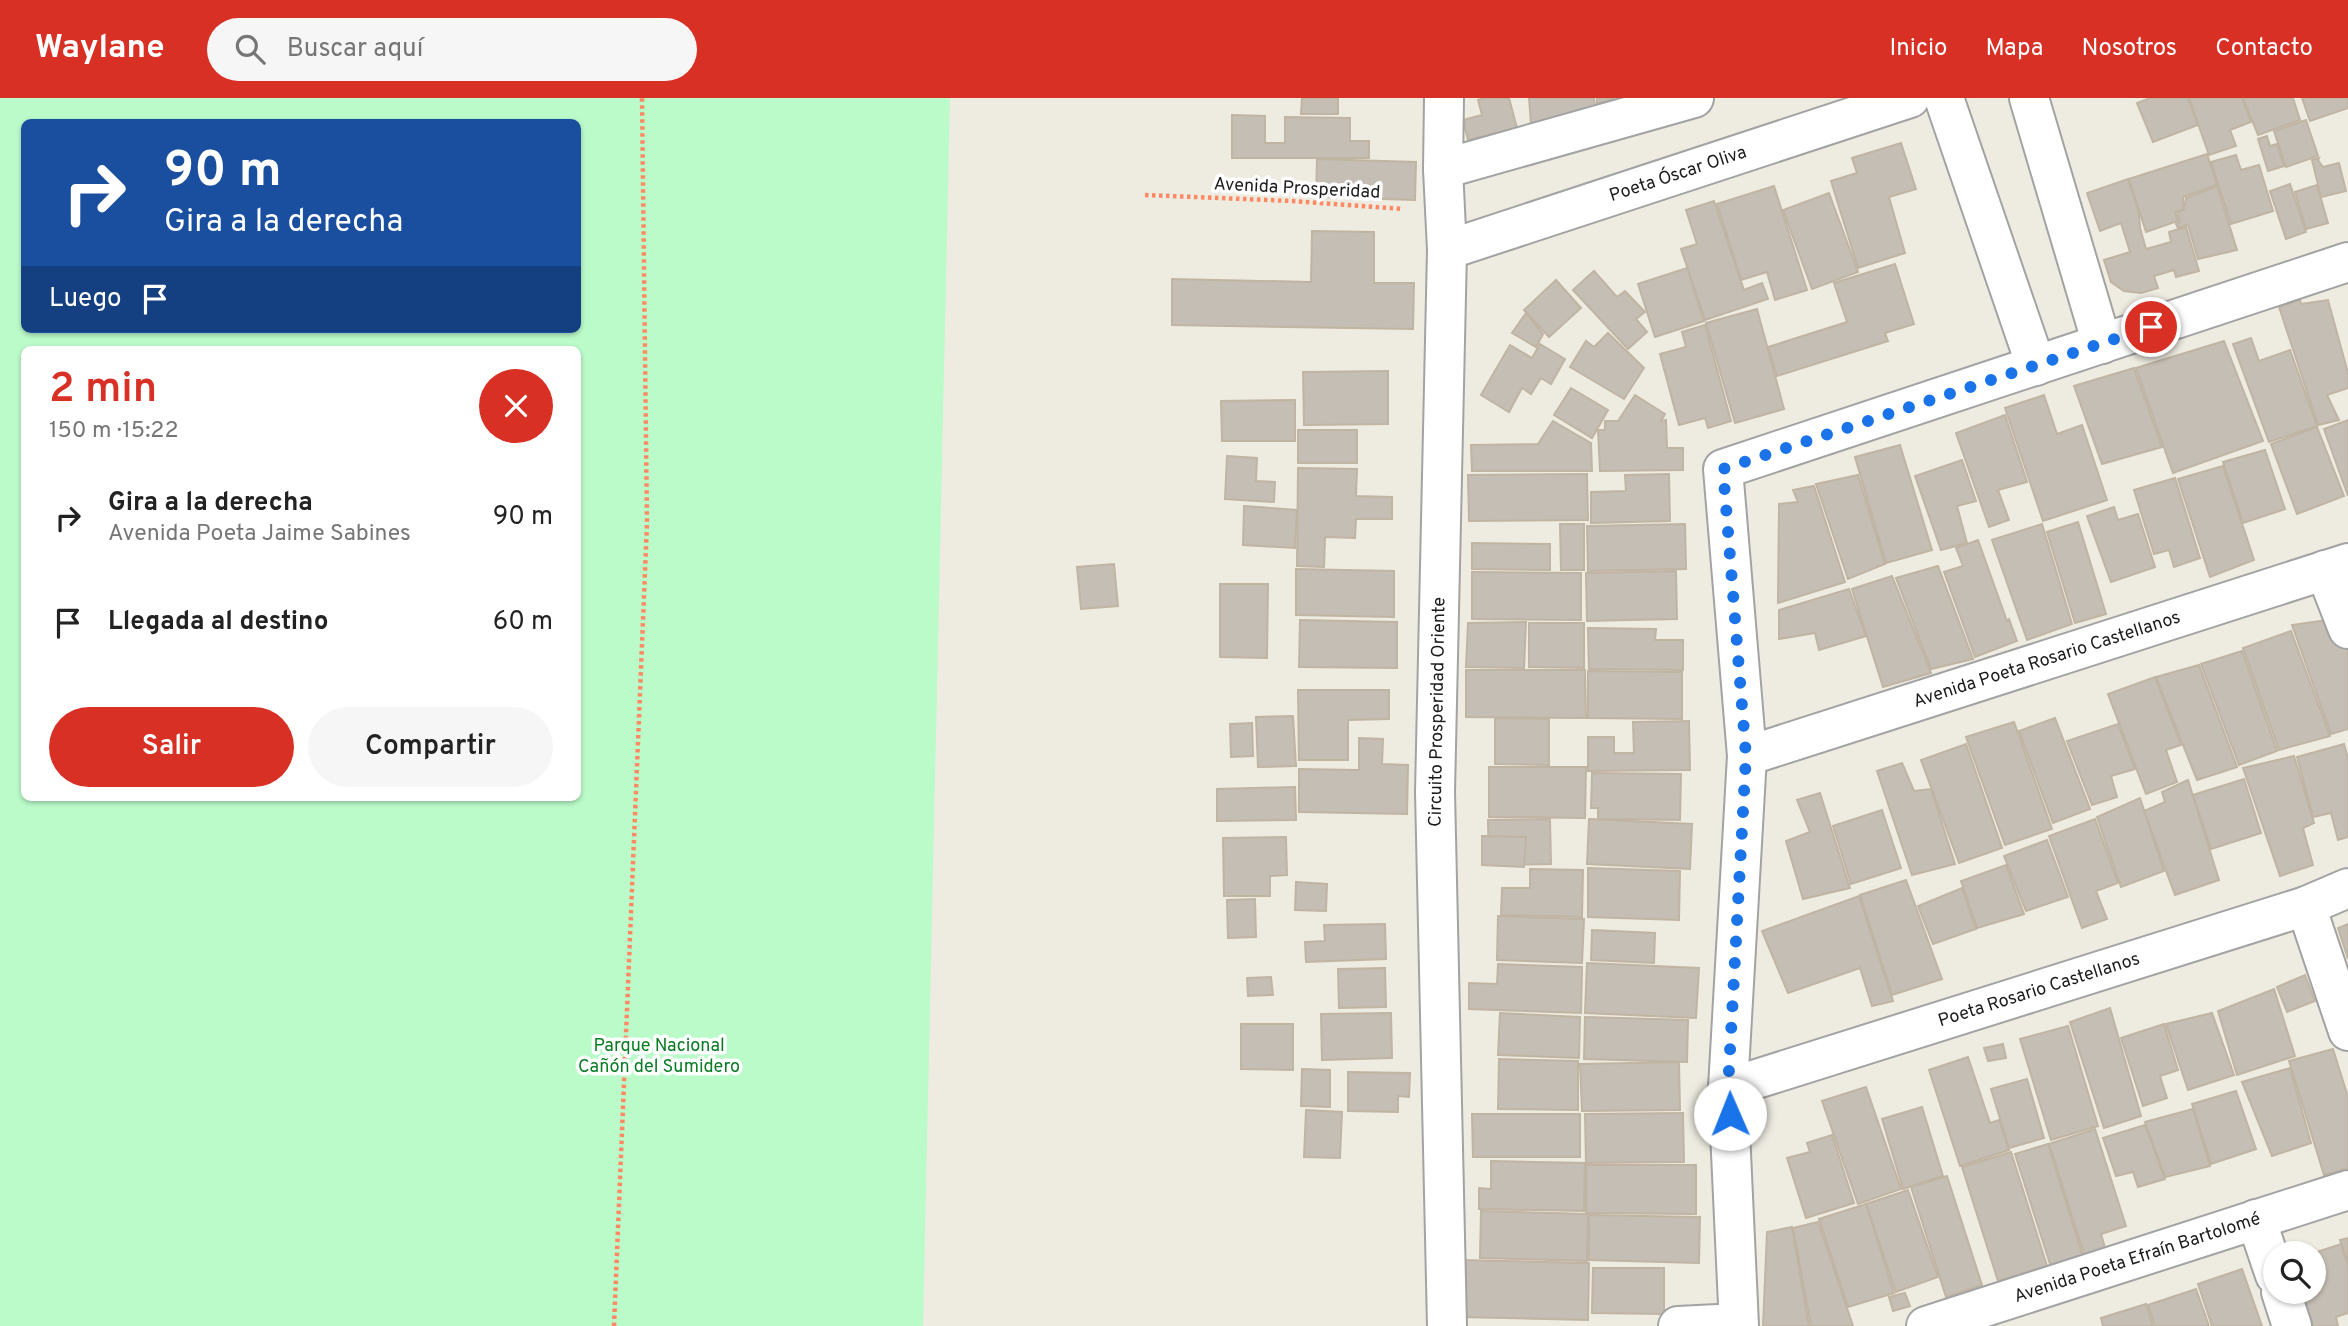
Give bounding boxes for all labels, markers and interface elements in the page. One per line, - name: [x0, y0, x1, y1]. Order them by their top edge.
- search box: [207, 18, 697, 81]
- text: Waylane: [35, 28, 165, 70]
- icon: search: [231, 30, 269, 68]
- text: Buscar aquí: [287, 33, 423, 66]
- text: Inicio: [1890, 34, 1947, 64]
- text: Mapa: [1985, 34, 2044, 64]
- text: Nosotros: [2082, 34, 2177, 64]
- text: Contacto: [2215, 34, 2313, 64]
- street label: Poeta Óscar Oliva: [1606, 141, 1749, 207]
- text: 90 m: [164, 142, 282, 204]
- icon: right: [49, 147, 140, 238]
- street label: Avenida Prosperidad: [1213, 173, 1381, 205]
- text: Gira a la derecha: [164, 203, 403, 243]
- icon: arrive: [136, 280, 174, 318]
- text: Luego: [49, 283, 122, 316]
- pin: [2121, 297, 2181, 357]
- icon: arrive: [2132, 308, 2170, 346]
- text: 2 min: [49, 364, 157, 417]
- button: close: [479, 369, 553, 443]
- text: 150 m · 15:22: [49, 417, 178, 446]
- text: Gira a la derecha: [108, 487, 313, 520]
- icon: right: [49, 499, 87, 537]
- text: 90 m: [493, 501, 553, 534]
- text: Avenida Poeta Jaime Sabines: [108, 520, 411, 549]
- street label: Circuito Prosperidad Oriente: [1424, 597, 1452, 827]
- icon: arrive: [49, 604, 87, 642]
- text: Llegada al destino: [108, 606, 328, 639]
- text: 60 m: [493, 606, 553, 639]
- street label: Avenida Poeta Rosario Castellanos: [1910, 606, 2183, 713]
- button: Salir: [49, 707, 294, 787]
- button: Compartir: [308, 707, 553, 787]
- street label: Poeta Rosario Castellanos: [1935, 948, 2143, 1033]
- park label: Parque Nacional Cañón del Sumidero: [578, 1035, 740, 1079]
- position arrow: [1693, 1077, 1767, 1151]
- street label: Avenida Poeta Efraín Bartolomé: [2011, 1207, 2263, 1308]
- map controls: [2263, 1241, 2326, 1304]
- button: search: [2263, 1241, 2326, 1304]

